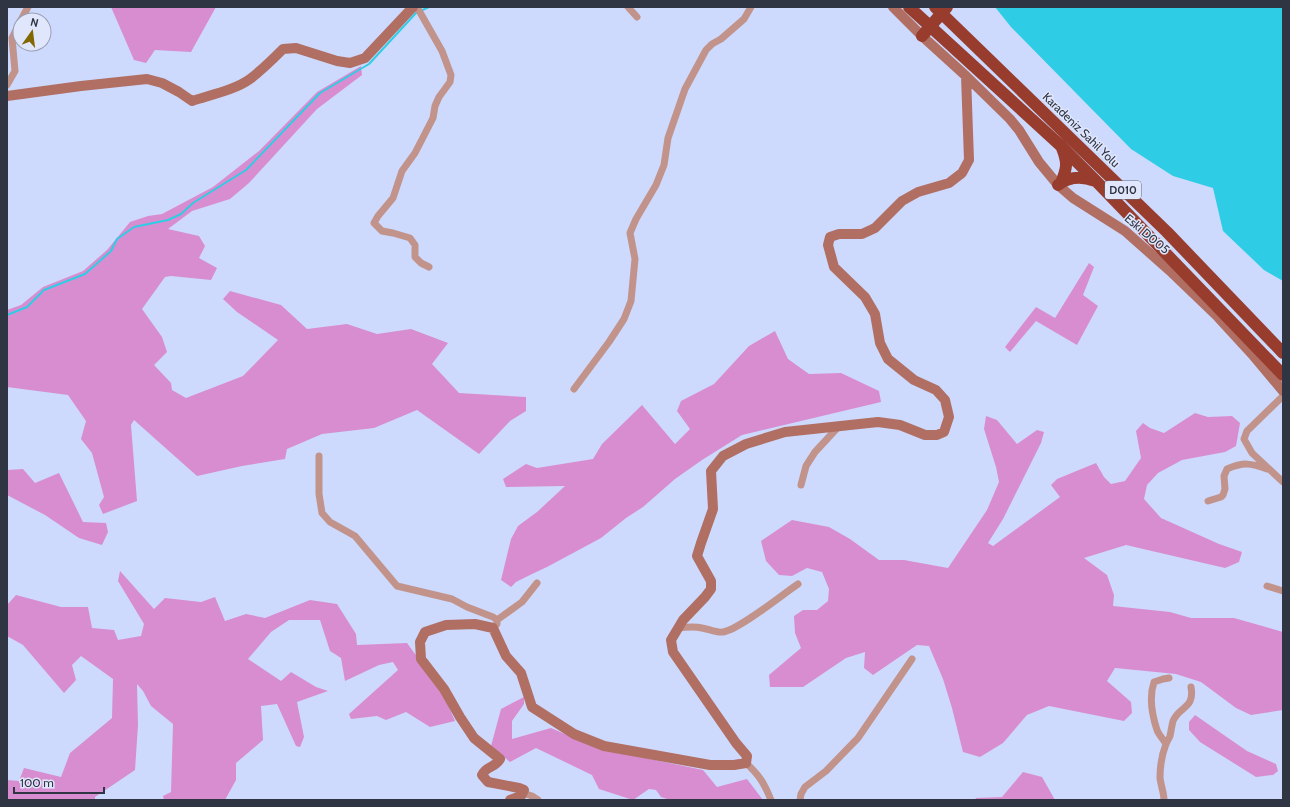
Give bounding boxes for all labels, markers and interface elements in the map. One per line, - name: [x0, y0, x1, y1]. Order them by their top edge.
- north arrow: [12, 12, 52, 52]
- text: N: [29, 15, 40, 30]
- street label: Karadeniz Sahil Yolu: [1040, 89, 1123, 170]
- road number: D010: [1105, 181, 1141, 199]
- street label: Eski D005: [1122, 210, 1173, 257]
- scale bar: [14, 769, 104, 795]
- text: 100 m: [20, 775, 54, 790]

